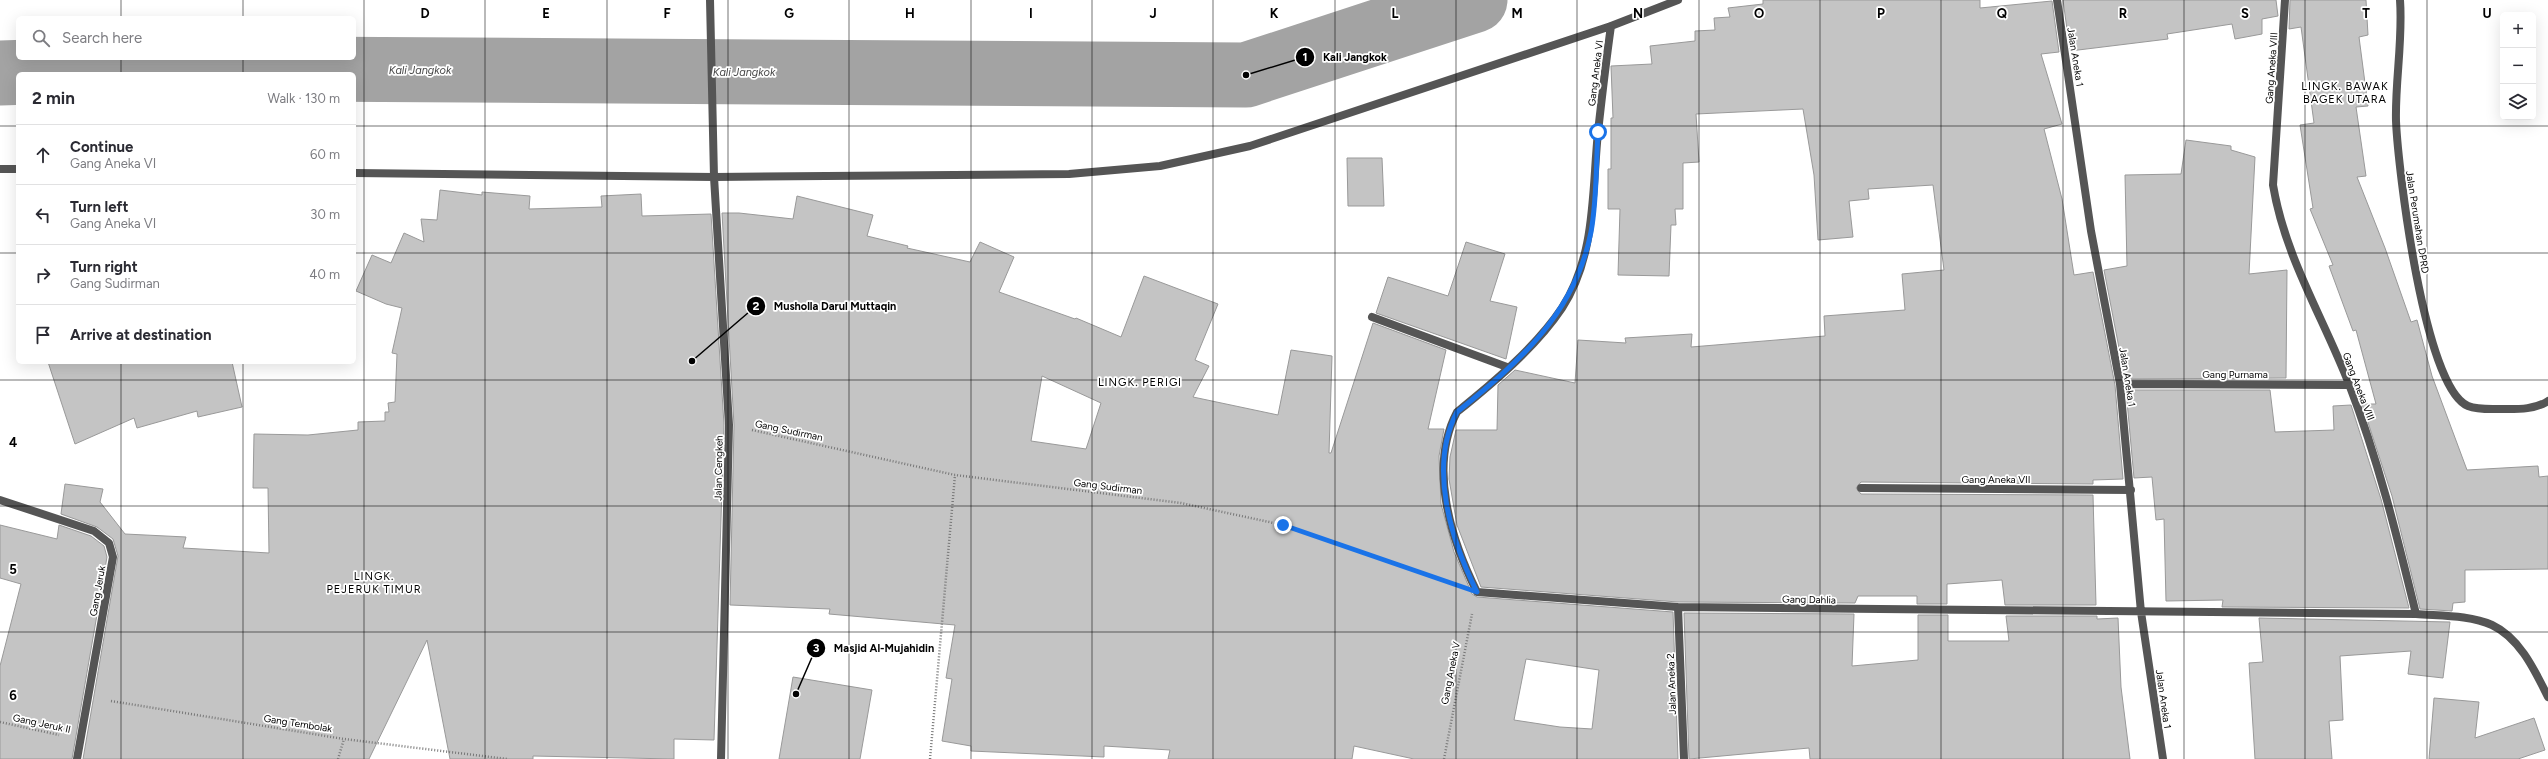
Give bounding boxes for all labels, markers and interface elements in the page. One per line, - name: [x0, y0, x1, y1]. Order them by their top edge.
- text: D: [420, 6, 430, 21]
- text: E: [542, 6, 550, 21]
- text: F: [663, 6, 671, 21]
- text: G: [784, 6, 794, 21]
- text: H: [905, 6, 915, 21]
- text: I: [1029, 6, 1033, 21]
- text: J: [1149, 6, 1157, 21]
- text: K: [1270, 6, 1279, 21]
- text: L: [1392, 6, 1399, 21]
- text: M: [1511, 6, 1523, 21]
- text: N: [1633, 6, 1643, 21]
- text: O: [1754, 6, 1764, 21]
- text: P: [1877, 6, 1885, 21]
- text: Q: [1997, 6, 2007, 21]
- text: R: [2119, 6, 2128, 21]
- text: S: [2241, 6, 2249, 21]
- text: T: [2362, 6, 2370, 21]
- text: U: [2482, 6, 2492, 21]
- map controls: [2500, 12, 2536, 120]
- button: +: [2500, 12, 2536, 48]
- search box: [16, 16, 356, 60]
- icon: search: [30, 27, 52, 49]
- street label: Jalan Aneka 1: [2064, 27, 2087, 88]
- text: Search here: [62, 29, 142, 47]
- street label: Gang Aneka VIII: [2263, 32, 2280, 104]
- street label: Gang Aneka VI: [1585, 39, 1606, 107]
- callout: Kali Jangkok: [1295, 45, 1395, 68]
- button: −: [2500, 48, 2536, 84]
- text: 1: [1302, 50, 1308, 64]
- text: Kali Jangkok: [1323, 51, 1387, 64]
- water label: Kali Jangkok: [389, 64, 452, 77]
- water label: Kali Jangkok: [713, 66, 776, 79]
- district label: LINGK. BAWAK BAGEK UTARA: [2301, 80, 2389, 106]
- button: layers: [2500, 84, 2536, 120]
- text: 2 min: [32, 88, 75, 108]
- text: Walk · 130 m: [267, 91, 340, 106]
- route start: [1589, 123, 1607, 141]
- text: Continue: [70, 138, 133, 156]
- icon: ahead: [32, 144, 54, 166]
- text: 60 m: [310, 147, 340, 162]
- text: Gang Aneka VI: [70, 156, 156, 171]
- street label: Jalan Perumahan DPRD: [2403, 170, 2432, 274]
- text: Turn left: [70, 198, 128, 216]
- icon: left: [32, 204, 54, 226]
- text: 30 m: [310, 207, 340, 222]
- text: Gang Aneka VI: [70, 216, 156, 231]
- text: Turn right: [70, 258, 138, 276]
- icon: right: [32, 264, 54, 286]
- text: 40 m: [309, 267, 340, 282]
- text: Gang Sudirman: [70, 276, 160, 291]
- callout: Musholla Darul Muttaqin: [746, 295, 904, 318]
- text: 2: [753, 299, 760, 313]
- text: Musholla Darul Muttaqin: [774, 300, 896, 313]
- icon: arrive: [32, 324, 54, 346]
- text: Arrive at destination: [70, 326, 211, 344]
- street label: Jalan Aneka 1: [2116, 347, 2139, 408]
- street label: Gang Aneka VIII: [2340, 350, 2377, 422]
- street label: Gang Purnama: [2202, 368, 2268, 381]
- district label: LINGK. PERIGI: [1098, 376, 1182, 389]
- street label: Gang Sudirman: [754, 417, 824, 444]
- text: 4: [9, 435, 17, 450]
- street label: Jalan Cengkeh: [711, 435, 726, 501]
- street label: Gang Aneka VII: [1961, 473, 2031, 486]
- street label: Gang Sudirman: [1073, 476, 1143, 497]
- route end: [1274, 516, 1292, 534]
- text: 5: [9, 562, 17, 577]
- street label: Gang Jeruk: [87, 565, 108, 617]
- district label: LINGK. PEJERUK TIMUR: [326, 570, 422, 596]
- street label: Gang Dahlia: [1782, 593, 1836, 606]
- callout: Masjid Al-Mujahidin: [806, 637, 943, 660]
- text: 3: [813, 641, 820, 655]
- street label: Gang Aneka V: [1438, 641, 1463, 706]
- text: Masjid Al-Mujahidin: [834, 642, 934, 655]
- street label: Jalan Aneka 2: [1664, 653, 1679, 715]
- street label: Jalan Aneka 1: [2153, 669, 2174, 730]
- text: 6: [9, 688, 17, 703]
- street label: Gang Jeruk II: [12, 711, 72, 736]
- street label: Gang Tembolak: [263, 712, 333, 735]

